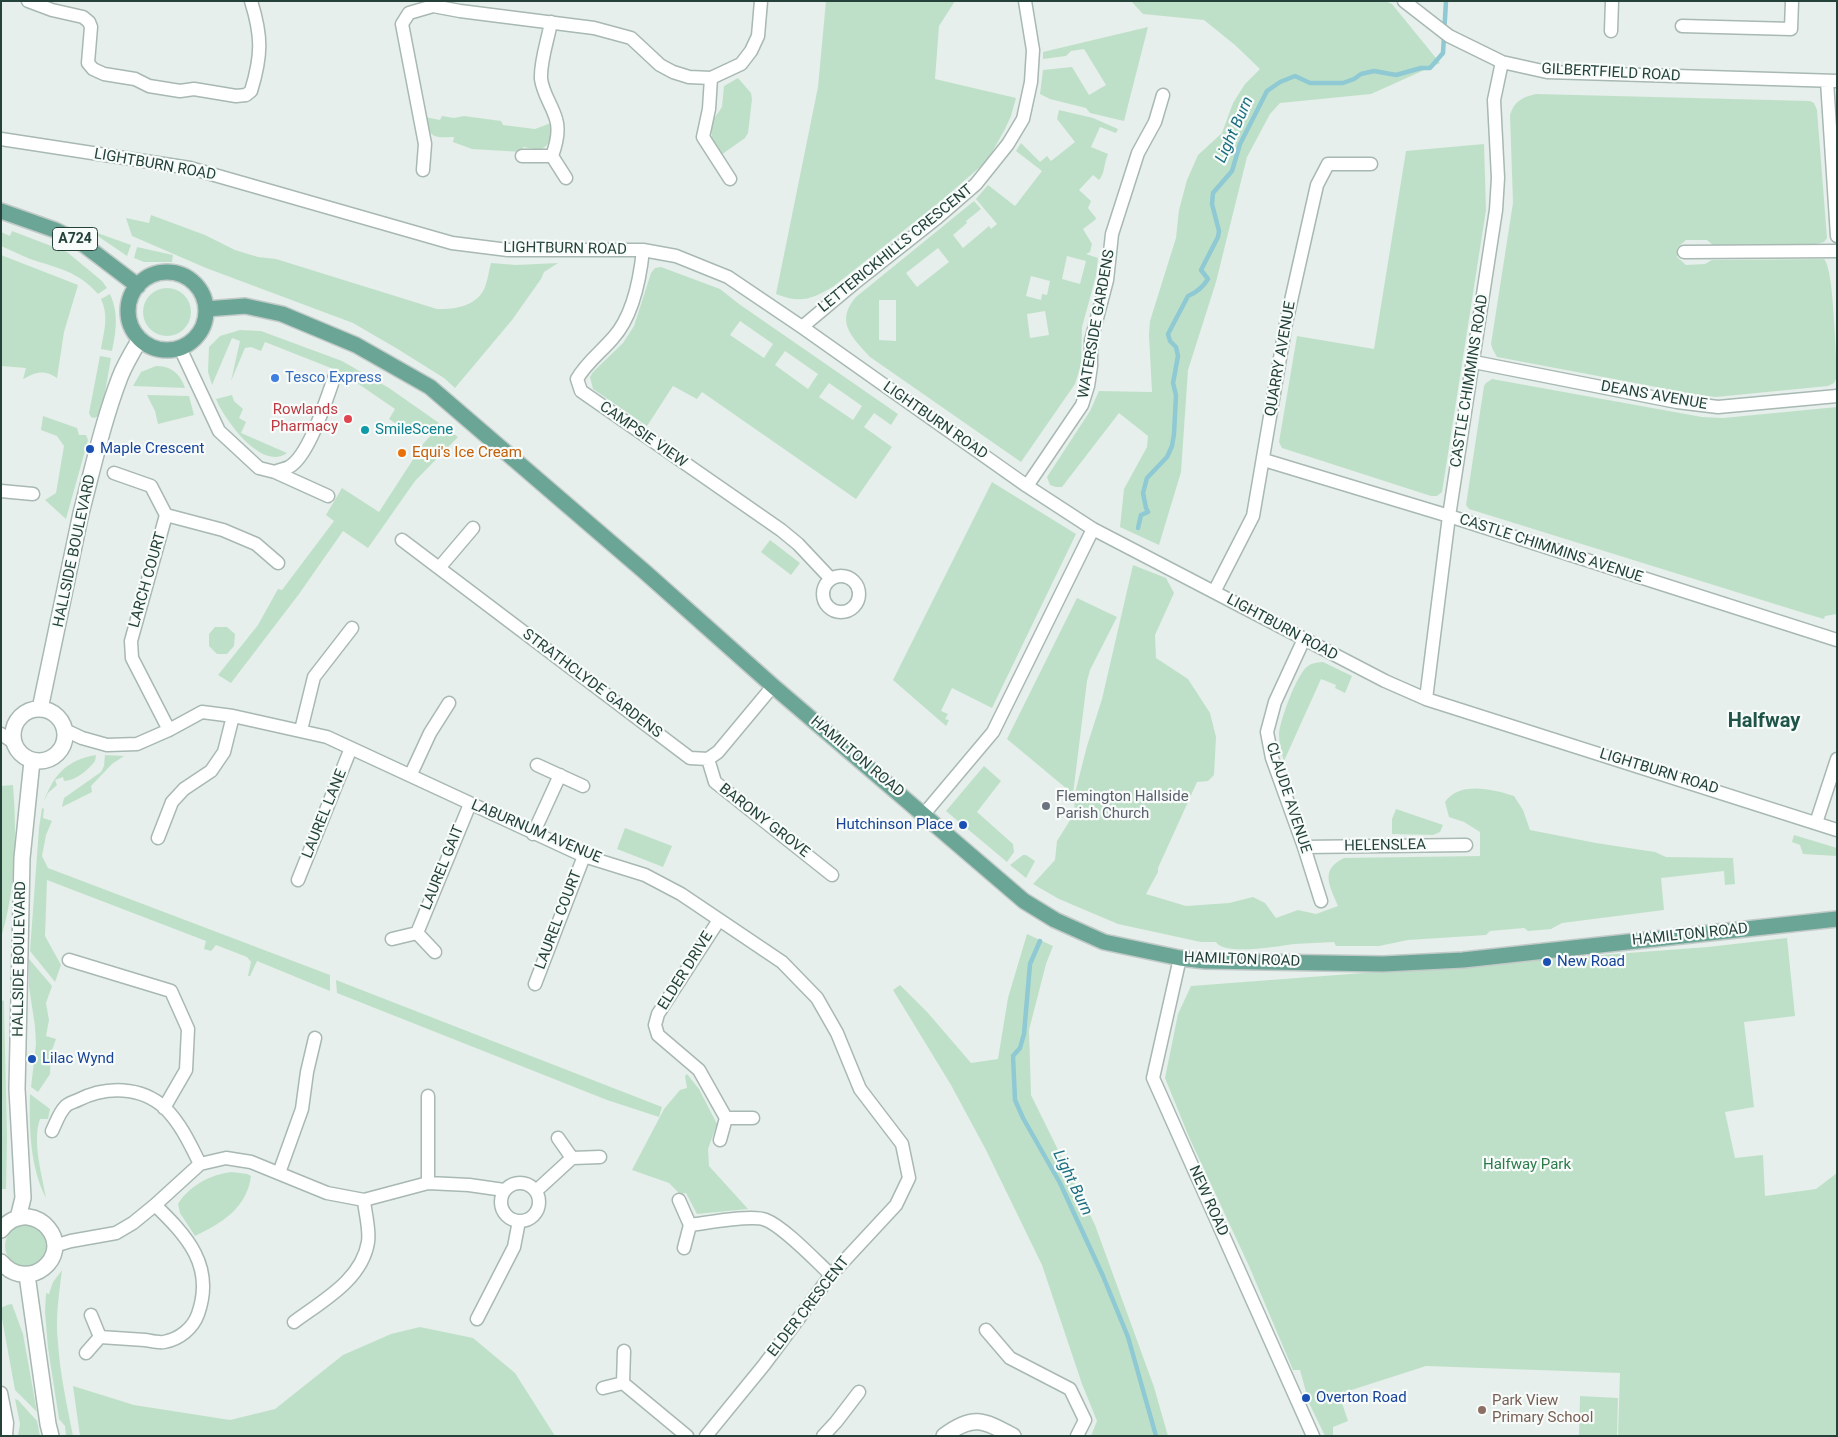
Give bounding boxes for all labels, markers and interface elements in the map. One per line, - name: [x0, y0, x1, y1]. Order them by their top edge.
- street label: GILBERTFIELD ROAD: [1541, 60, 1681, 86]
- water label: Light Burn: [1212, 94, 1258, 166]
- street label: LIGHTBURN ROAD: [93, 145, 217, 185]
- street label: LETTERICKHILLS CRESCENT: [815, 181, 977, 317]
- road number: A724: [52, 228, 98, 250]
- street label: LIGHTBURN ROAD: [503, 239, 627, 259]
- street label: WATERSIDE GARDENS: [1075, 248, 1119, 400]
- street label: CASTLE CHIMMINS ROAD: [1447, 293, 1493, 469]
- street label: QUARRY AVENUE: [1262, 300, 1300, 418]
- place label: Tesco Express: [285, 369, 382, 387]
- marker: Tesco Express: [269, 372, 281, 384]
- street label: LIGHTBURN ROAD: [879, 378, 991, 464]
- street label: DEANS AVENUE: [1599, 378, 1709, 414]
- street label: CAMPSIE VIEW: [596, 398, 690, 472]
- place label: Rowlands Pharmacy: [271, 401, 338, 436]
- marker: Rowlands Pharmacy: [342, 413, 354, 425]
- place label: SmileScene: [375, 421, 453, 439]
- marker: SmileScene: [359, 424, 371, 436]
- place label: Maple Crescent: [100, 440, 204, 458]
- marker: Maple Crescent: [84, 443, 96, 455]
- place label: Equi's Ice Cream: [412, 444, 522, 462]
- marker: Equi's Ice Cream: [396, 447, 408, 459]
- street label: HALLSIDE BOULEVARD: [50, 473, 100, 629]
- street label: CASTLE CHIMMINS AVENUE: [1457, 511, 1645, 587]
- street label: LARCH COURT: [126, 530, 170, 630]
- street label: LIGHTBURN ROAD: [1223, 591, 1341, 665]
- street label: STRATHCLYDE GARDENS: [519, 626, 665, 742]
- district label: Halfway: [1728, 710, 1800, 734]
- street label: HAMILTON ROAD: [807, 713, 907, 801]
- street label: CLAUDE AVENUE: [1262, 740, 1314, 856]
- street label: LIGHTBURN ROAD: [1597, 745, 1721, 799]
- street label: LAUREL LANE: [299, 767, 351, 861]
- street label: BARONY GROVE: [715, 780, 813, 862]
- place label: Flemington Hallside Parish Church: [1056, 788, 1189, 823]
- street label: LABURNUM AVENUE: [468, 796, 604, 868]
- marker: Flemington Hallside Parish Church: [1040, 800, 1052, 812]
- place label: Hutchinson Place: [836, 816, 953, 834]
- marker: Hutchinson Place: [957, 819, 969, 831]
- street label: LAUREL GAIT: [418, 823, 468, 913]
- street label: HELENSLEA: [1344, 836, 1426, 856]
- street label: LAUREL COURT: [532, 868, 586, 972]
- street label: HALLSIDE BOULEVARD: [10, 881, 30, 1037]
- street label: HAMILTON ROAD: [1631, 920, 1749, 950]
- street label: ELDER DRIVE: [655, 928, 717, 1014]
- street label: HAMILTON ROAD: [1184, 949, 1300, 971]
- place label: New Road: [1557, 953, 1625, 971]
- marker: New Road: [1541, 956, 1553, 968]
- place label: Lilac Wynd: [42, 1050, 114, 1068]
- marker: Lilac Wynd: [26, 1053, 38, 1065]
- water label: Light Burn: [1048, 1147, 1096, 1219]
- park label: Halfway Park: [1483, 1156, 1571, 1174]
- street label: NEW ROAD: [1184, 1163, 1232, 1239]
- street label: ELDER CRESCENT: [764, 1253, 854, 1361]
- place label: Overton Road: [1316, 1389, 1407, 1407]
- marker: Overton Road: [1300, 1392, 1312, 1404]
- place label: Park View Primary School: [1492, 1392, 1593, 1427]
- marker: Park View Primary School: [1476, 1404, 1488, 1416]

